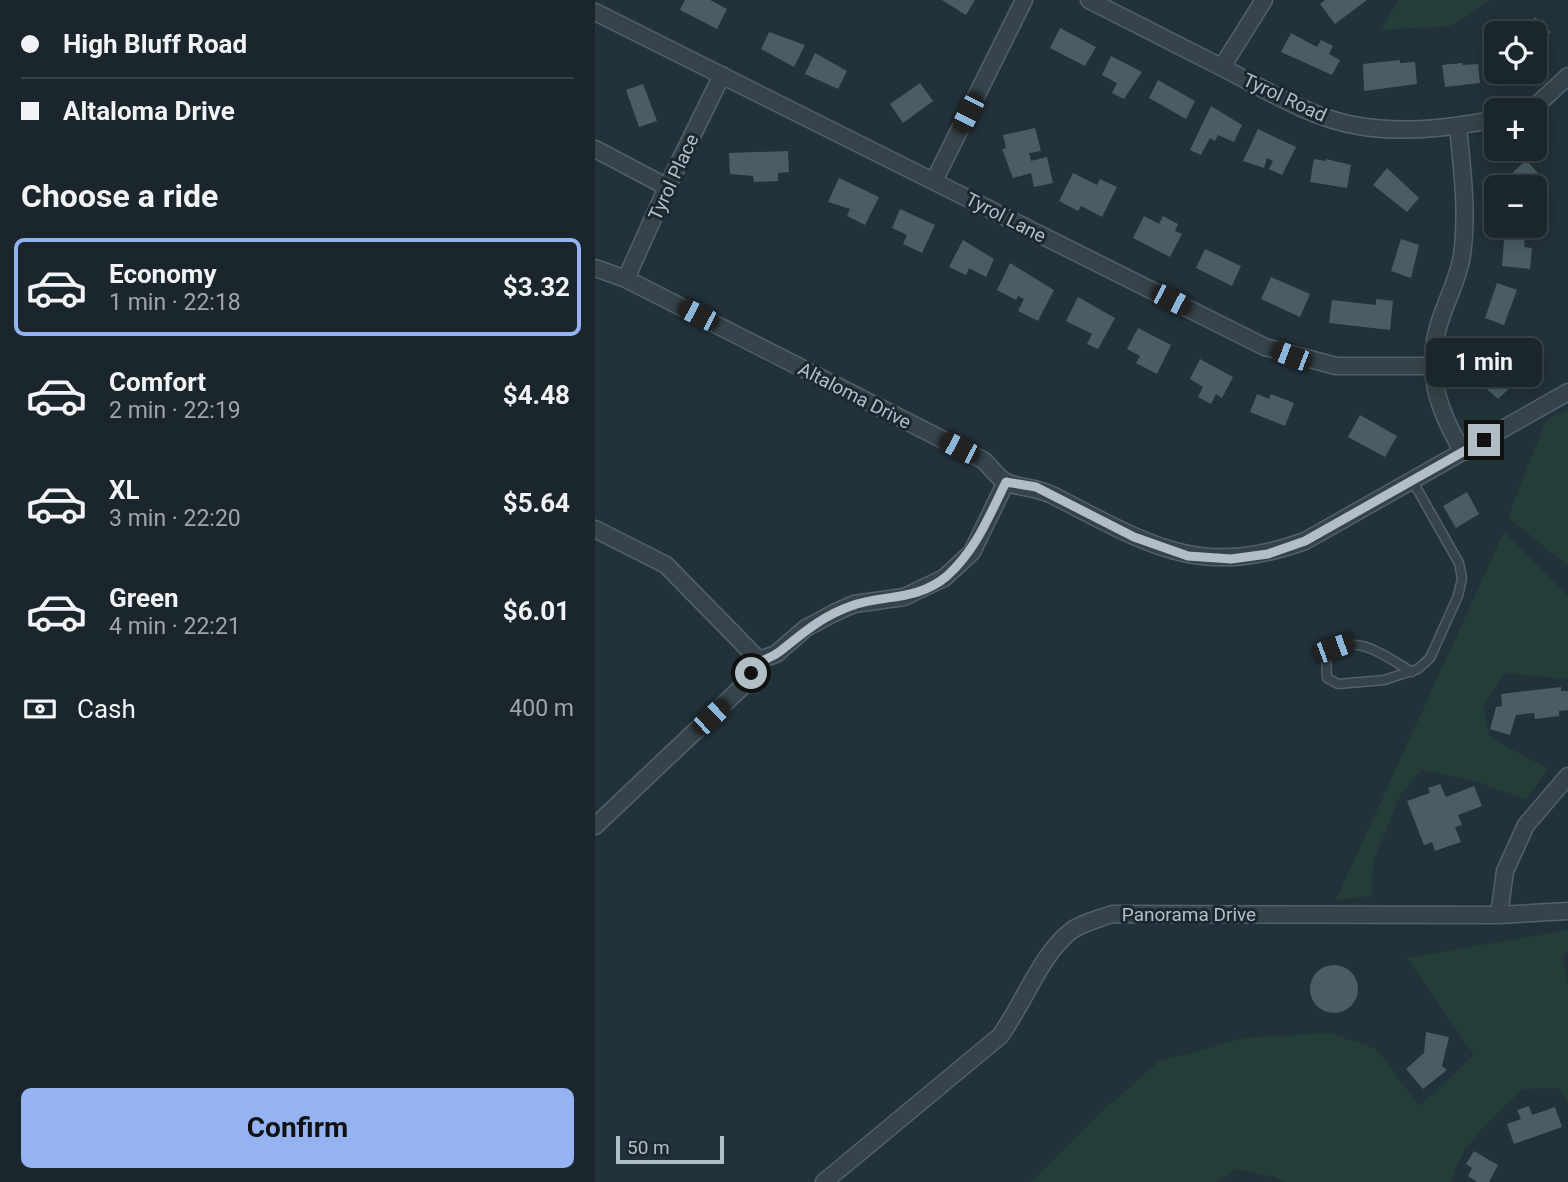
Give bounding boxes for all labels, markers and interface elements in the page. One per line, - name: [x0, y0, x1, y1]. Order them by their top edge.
- map controls: [1484, 21, 1547, 238]
- button: locate: [1484, 21, 1547, 84]
- text: High Bluff Road: [63, 29, 247, 59]
- street label: Tyrol Road: [1239, 68, 1330, 127]
- car: [950, 90, 987, 136]
- text: Altaloma Drive: [63, 96, 235, 126]
- button: +: [1484, 98, 1547, 161]
- street label: Tyrol Place: [643, 130, 704, 224]
- button: −: [1484, 175, 1547, 238]
- text: Choose a ride: [21, 177, 218, 215]
- street label: Tyrol Lane: [962, 187, 1050, 247]
- icon: car: [25, 256, 88, 319]
- text: Economy: [109, 259, 216, 289]
- text: $3.32: [503, 272, 570, 302]
- car: [1148, 281, 1195, 319]
- text: 1 min · 22:18: [109, 289, 241, 316]
- car: [675, 296, 722, 334]
- callout: 1 min: [1426, 338, 1542, 388]
- car: [1268, 339, 1315, 373]
- text: 1 min: [1455, 349, 1513, 376]
- street label: Altaloma Drive: [795, 357, 915, 434]
- icon: car: [25, 364, 88, 427]
- text: Comfort: [109, 367, 206, 397]
- text: $4.48: [503, 380, 570, 410]
- text: 2 min · 22:19: [109, 397, 241, 424]
- route end: [1468, 424, 1500, 456]
- car: [936, 429, 983, 467]
- icon: car: [25, 472, 88, 535]
- text: XL: [109, 475, 140, 505]
- text: $5.64: [503, 488, 570, 518]
- text: 3 min · 22:20: [109, 505, 241, 532]
- icon: car: [25, 580, 88, 643]
- text: Green: [109, 583, 179, 613]
- text: $6.01: [503, 596, 570, 626]
- text: 4 min · 22:21: [109, 613, 241, 640]
- car: [1311, 631, 1358, 665]
- route start: [735, 657, 767, 689]
- icon: cash: [21, 690, 59, 728]
- text: Cash: [77, 694, 136, 724]
- text: 400 m: [509, 695, 574, 722]
- car: [689, 695, 734, 739]
- street label: Panorama Drive: [1122, 903, 1256, 926]
- button: Confirm: [21, 1088, 574, 1168]
- scale bar: [616, 1133, 725, 1165]
- text: 50 m: [627, 1136, 670, 1159]

